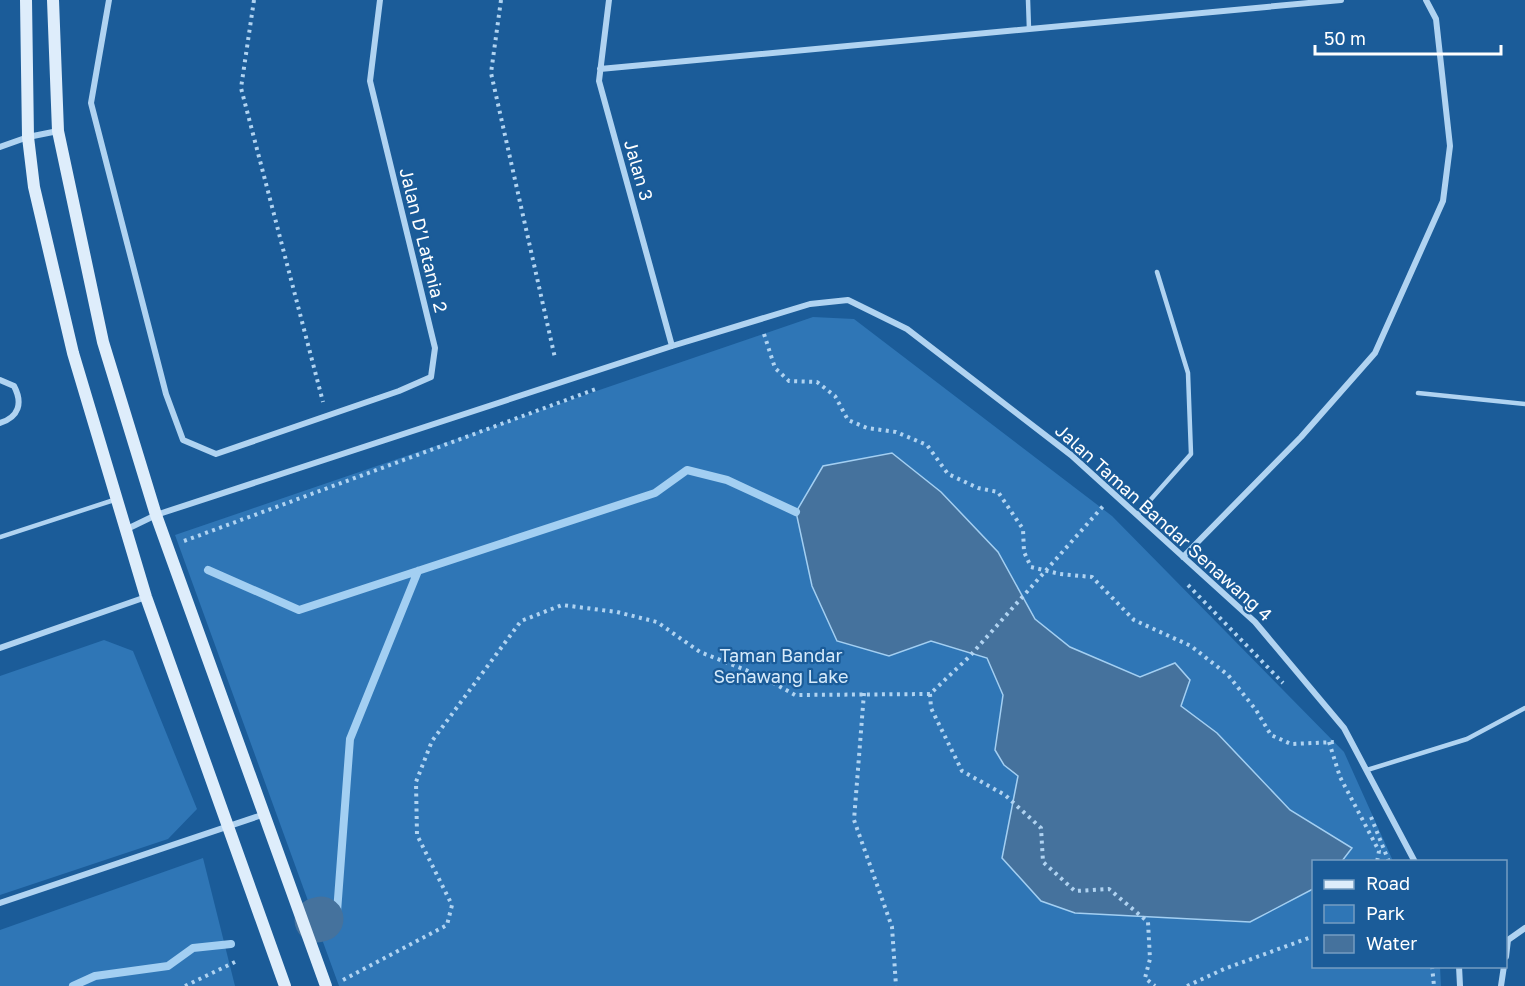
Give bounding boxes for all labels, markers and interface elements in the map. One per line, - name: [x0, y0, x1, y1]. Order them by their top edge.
- scale bar: [1315, 18, 1501, 56]
- text: 50 m: [1324, 27, 1366, 49]
- street label: Jalan 3: [620, 137, 658, 203]
- street label: Jalan D’Latania 2: [395, 165, 453, 315]
- street label: Jalan Taman Bandar Senawang 4: [1051, 419, 1277, 625]
- park label: Taman Bandar Senawang Lake: [714, 644, 848, 687]
- legend: [1312, 860, 1507, 968]
- text: Road: [1366, 872, 1410, 894]
- text: Park: [1366, 902, 1405, 924]
- text: Water: [1366, 932, 1417, 954]

